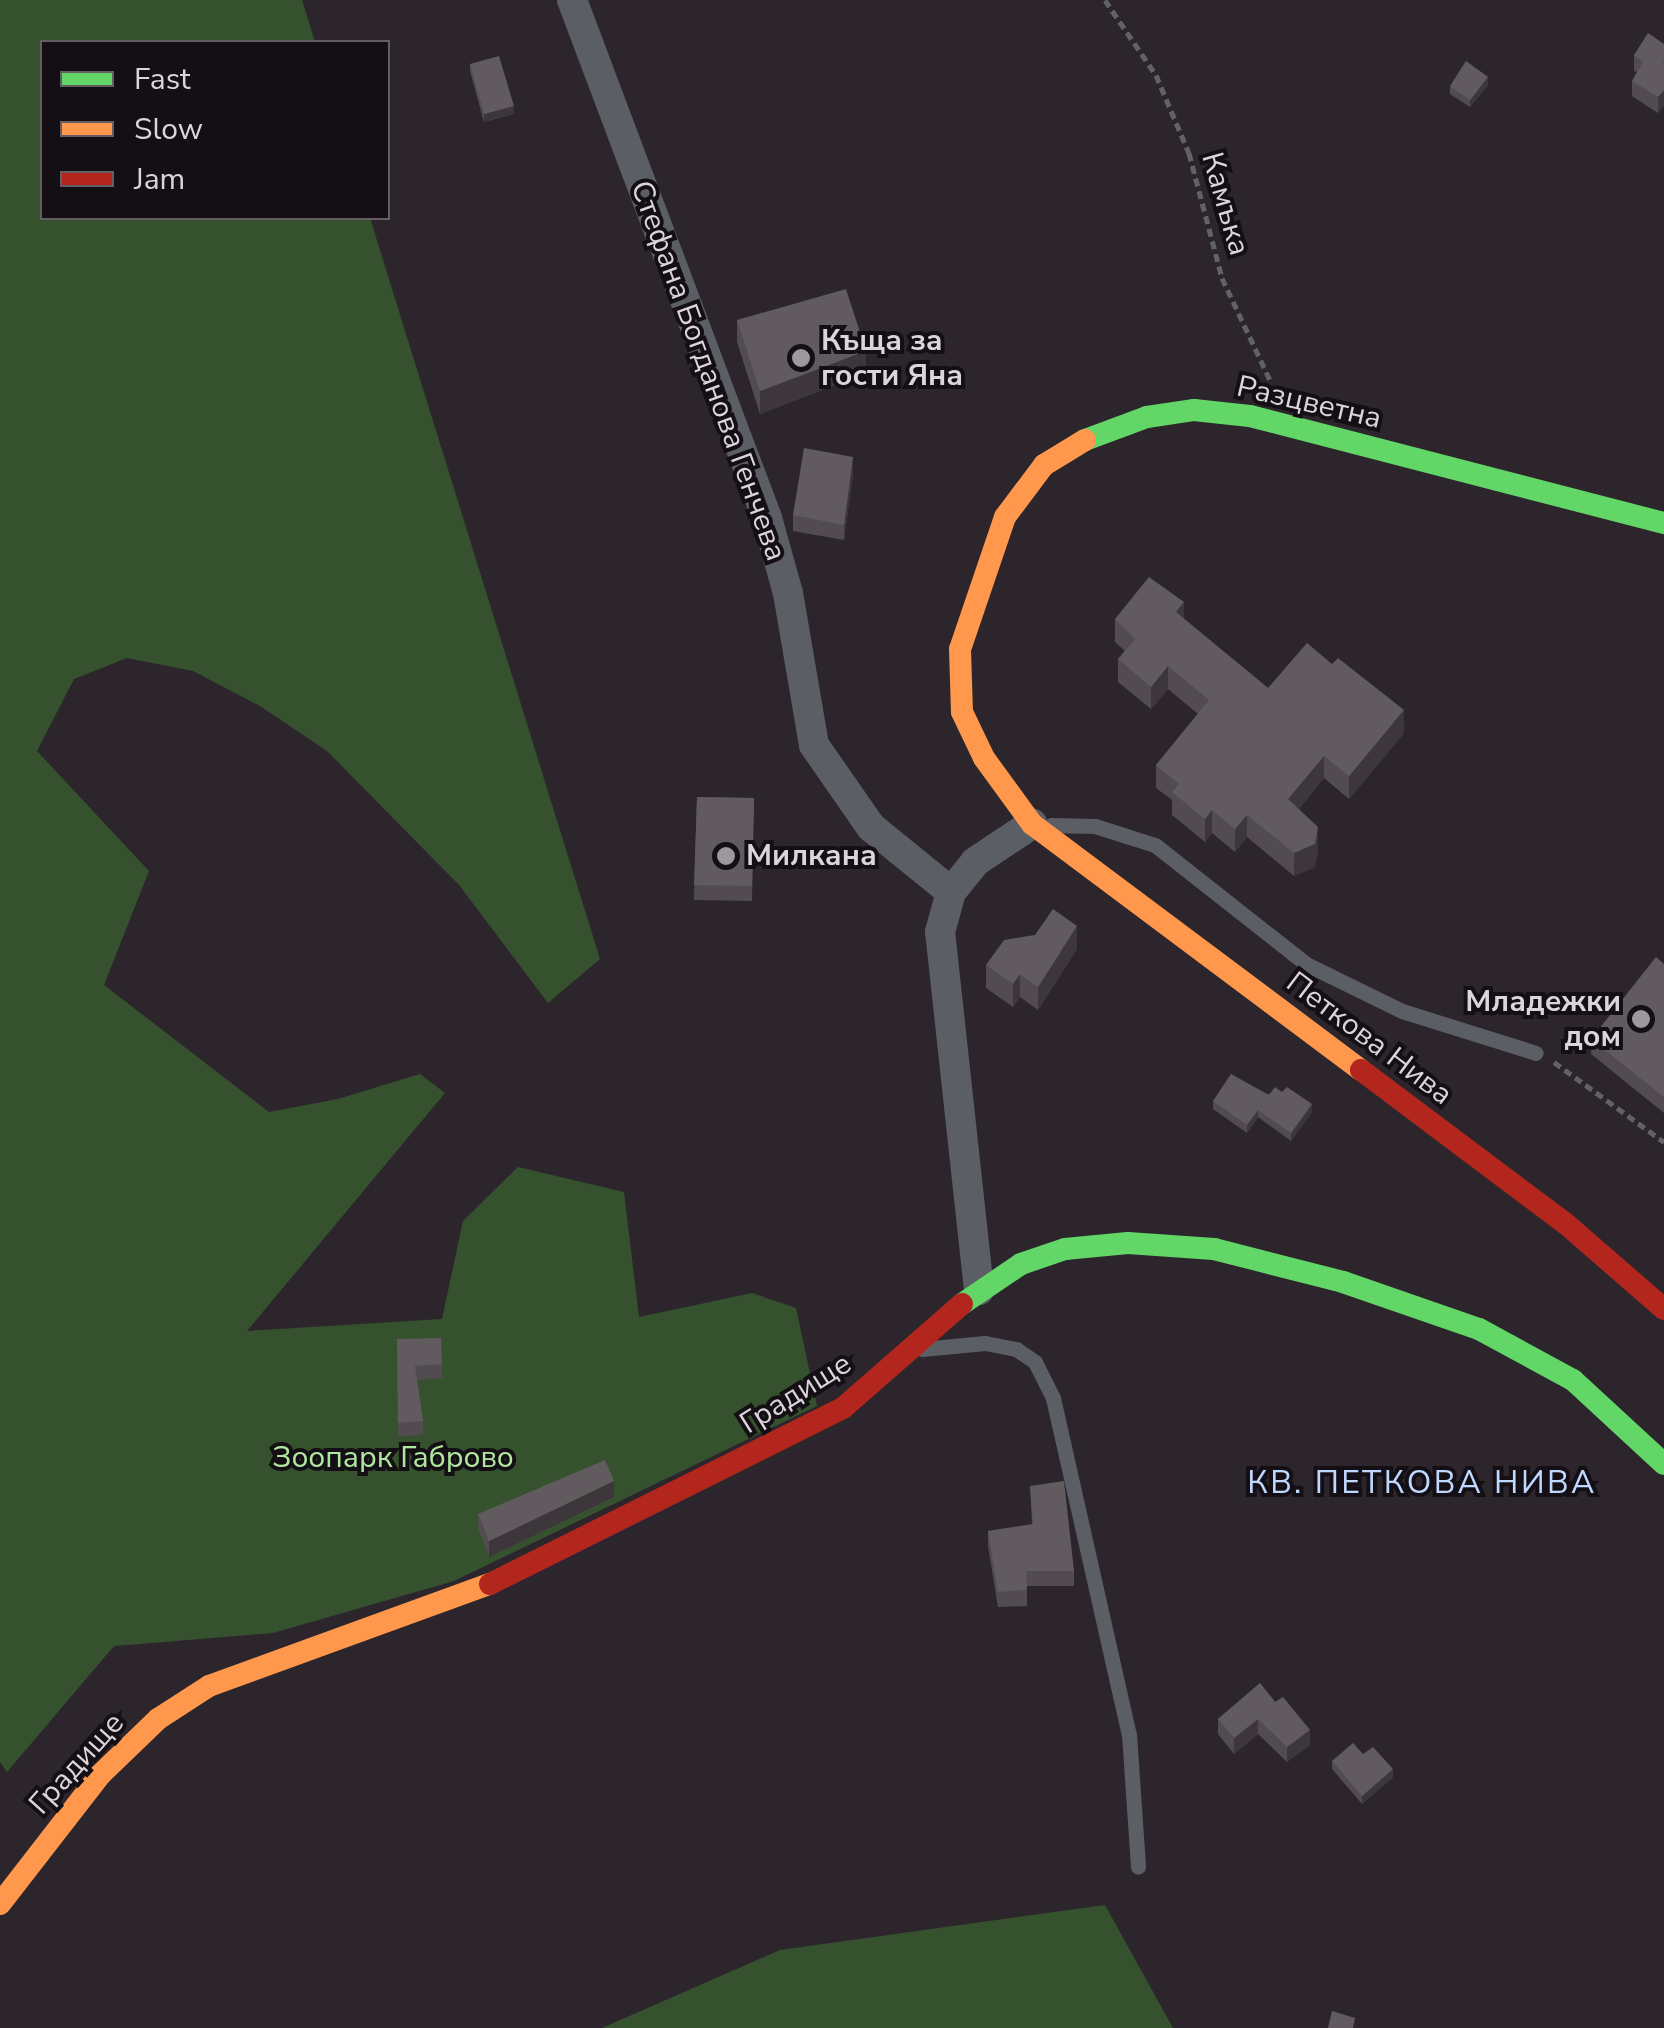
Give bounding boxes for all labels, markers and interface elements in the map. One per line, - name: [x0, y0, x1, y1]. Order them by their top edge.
- legend: [40, 40, 390, 220]
- text: Fast: [134, 59, 191, 100]
- text: Slow: [134, 109, 203, 150]
- street label: Камъка: [1193, 148, 1257, 260]
- text: Jam: [134, 159, 185, 200]
- street label: Стефана Богданова Генчева: [622, 176, 794, 566]
- place label: Къща за гости Яна: [821, 323, 963, 394]
- marker: Къща за гости Яна: [790, 347, 812, 369]
- street label: Разцветна: [1233, 369, 1385, 437]
- place label: Милкана: [746, 838, 877, 874]
- marker: Милкана: [715, 845, 737, 867]
- street label: Петкова Нива: [1279, 965, 1459, 1113]
- place label: Младежки дом: [1465, 984, 1621, 1054]
- marker: Младежки дом: [1630, 1008, 1652, 1030]
- street label: Градище: [734, 1346, 858, 1442]
- park label: Зоопарк Габрово: [272, 1440, 514, 1476]
- district label: КВ. ПЕТКОВА НИВА: [1247, 1464, 1597, 1502]
- street label: Градище: [22, 1706, 132, 1822]

